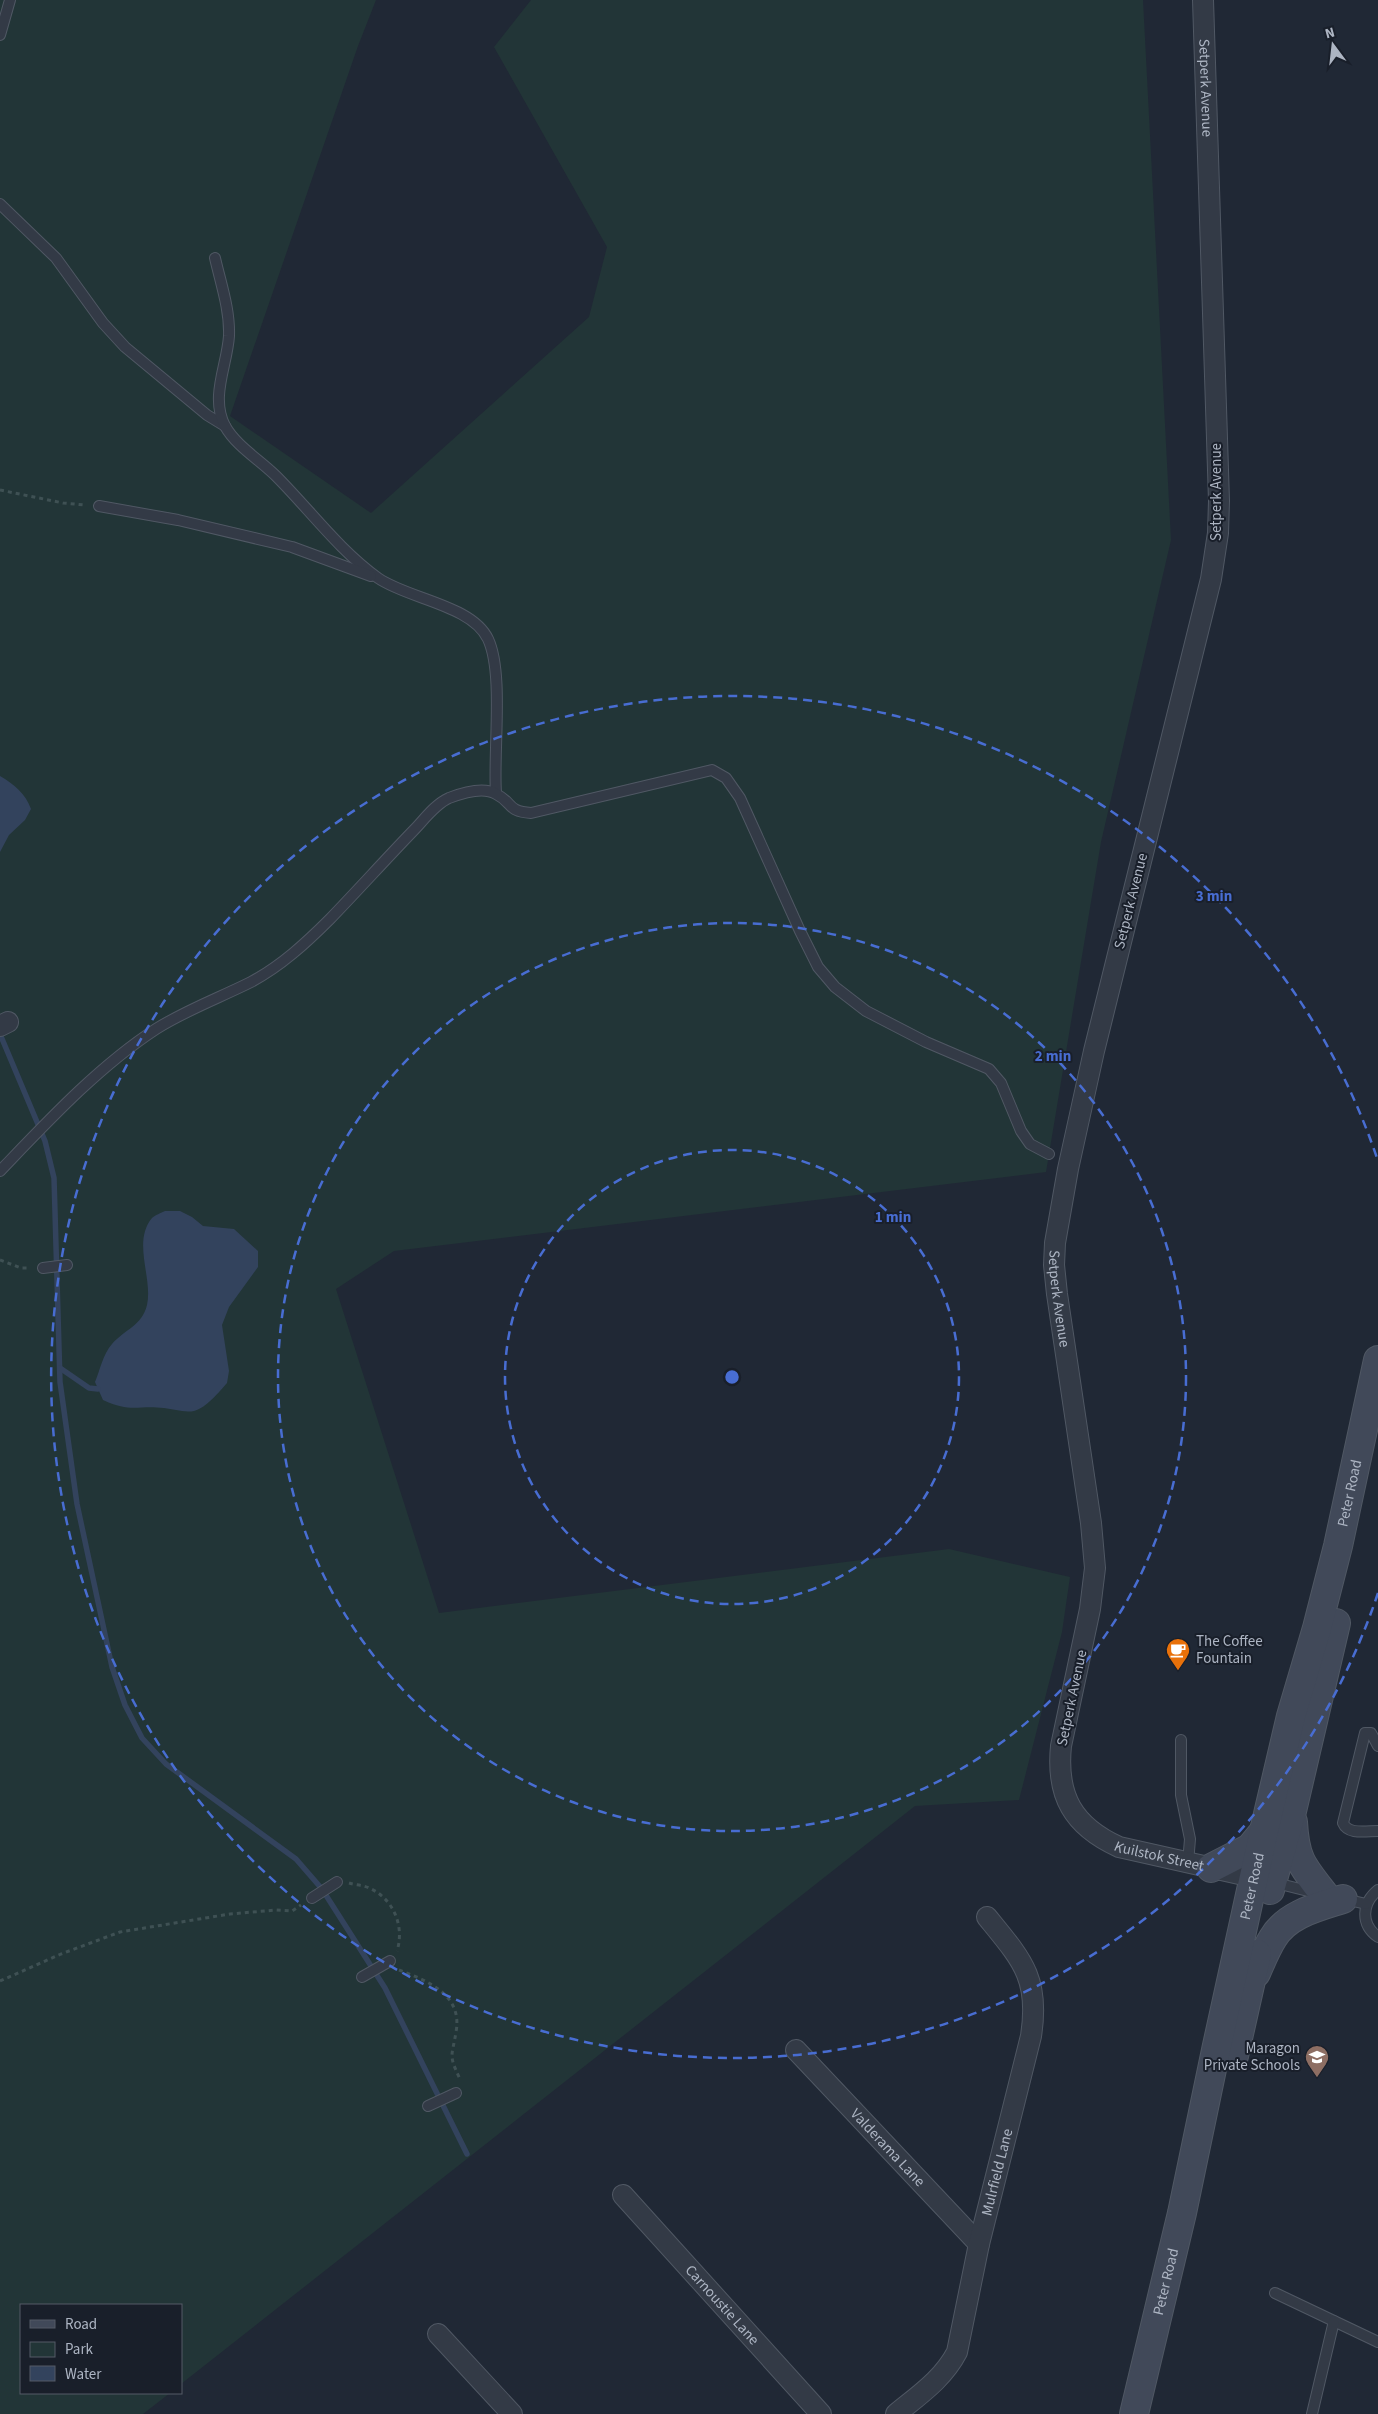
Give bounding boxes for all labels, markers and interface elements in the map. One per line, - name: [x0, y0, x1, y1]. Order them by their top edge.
- north arrow: [1308, 20, 1358, 70]
- text: N: [1323, 23, 1337, 44]
- street label: Setperk Avenue: [1194, 39, 1218, 137]
- street label: Setperk Avenue: [1206, 443, 1227, 541]
- street label: Setperk Avenue: [1109, 851, 1153, 951]
- text: 3 min: [1196, 886, 1232, 907]
- text: 2 min: [1035, 1046, 1071, 1067]
- text: 1 min: [875, 1207, 911, 1228]
- street label: Setperk Avenue: [1044, 1249, 1075, 1349]
- centre of rings: [723, 1368, 741, 1386]
- street label: Peter Road: [1332, 1458, 1367, 1529]
- place label: The Coffee Fountain: [1196, 1631, 1263, 1669]
- cafe icon: The Coffee Fountain: [1165, 1637, 1191, 1671]
- street label: Setperk Avenue: [1052, 1648, 1092, 1748]
- street label: Kuilstok Street: [1111, 1836, 1206, 1876]
- street label: Peter Road: [1234, 1850, 1269, 1922]
- place label: Maragon Private Schools: [1204, 2038, 1300, 2076]
- school or university icon: Maragon Private Schools: [1304, 2044, 1330, 2078]
- street label: Valderama Lane: [846, 2104, 930, 2191]
- street label: Mulrfield Lane: [976, 2126, 1018, 2218]
- street label: Peter Road: [1147, 2246, 1184, 2317]
- street label: Carnoustie Lane: [680, 2260, 764, 2350]
- legend: [20, 2304, 182, 2394]
- text: Road: [65, 2314, 97, 2335]
- text: Park: [65, 2339, 94, 2360]
- text: Water: [65, 2364, 102, 2385]

